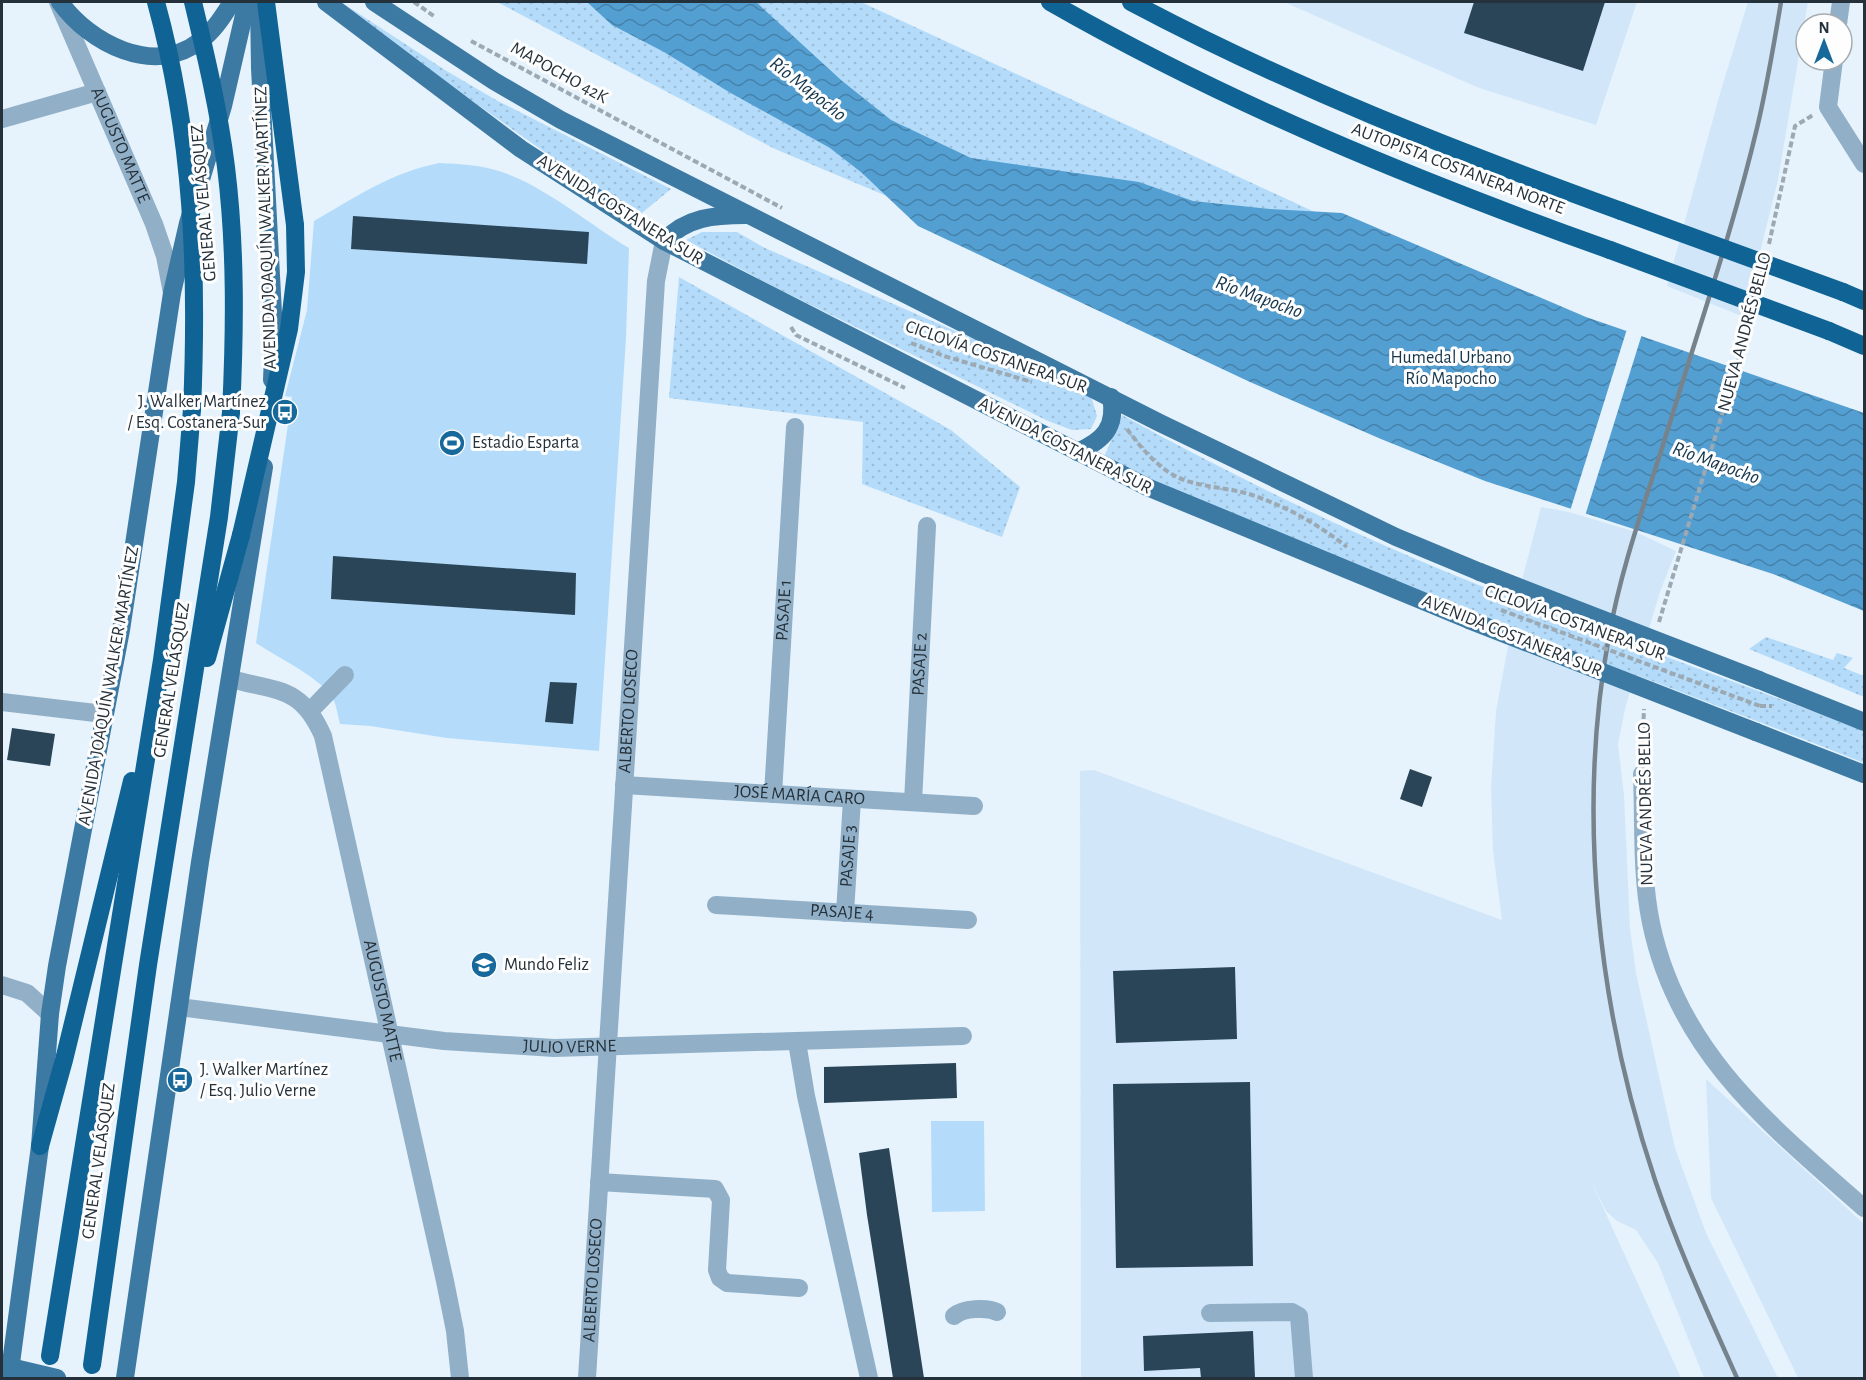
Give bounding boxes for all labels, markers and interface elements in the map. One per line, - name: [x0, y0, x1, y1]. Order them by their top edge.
- north arrow: [1794, 12, 1854, 72]
- text: N: [1818, 20, 1830, 36]
- street label: MAPOCHO 42K: [507, 39, 611, 107]
- water label: Río Mapocho: [766, 53, 850, 125]
- street label: AUGUSTO MATTE: [87, 85, 153, 206]
- street label: AVENIDA JOAQUÍN WALKER MARTÍNEZ: [249, 86, 280, 370]
- street label: AUTOPISTA COSTANERA NORTE: [1349, 120, 1567, 218]
- street label: GENERAL VELÁSQUEZ: [185, 124, 220, 282]
- street label: AVENIDA COSTANERA SUR: [534, 151, 706, 269]
- street label: NUEVA ANDRÉS BELLO: [1712, 250, 1775, 414]
- water label: Río Mapocho: [1213, 272, 1305, 322]
- street label: CICLOVÍA COSTANERA SUR: [903, 315, 1090, 397]
- park label: Humedal Urbano Río Mapocho: [1390, 349, 1512, 388]
- place label: J. Walker Martínez / Esq. Costanera-Sur: [128, 393, 266, 432]
- street label: AVENIDA COSTANERA SUR: [975, 394, 1155, 498]
- bus stop icon: J. Walker Martínez / Esq. Costanera-Sur: [270, 397, 300, 427]
- sports icon: Estadio Esparta: [437, 428, 467, 458]
- place label: Estadio Esparta: [472, 434, 579, 452]
- water label: Río Mapocho: [1670, 438, 1762, 488]
- street label: AVENIDA JOAQUÍN WALKER MARTÍNEZ: [73, 544, 142, 827]
- street label: PASAJE 1: [773, 579, 795, 641]
- street label: CICLOVÍA COSTANERA SUR: [1482, 579, 1669, 664]
- street label: AVENIDA COSTANERA SUR: [1420, 592, 1604, 680]
- street label: GENERAL VELÁSQUEZ: [148, 600, 193, 759]
- street label: PASAJE 2: [909, 632, 931, 696]
- street label: ALBERTO LOSECO: [616, 649, 642, 774]
- street label: NUEVA ANDRÉS BELLO: [1633, 722, 1656, 886]
- street label: JOSÉ MARÍA CARO: [734, 781, 865, 808]
- street label: PASAJE 3: [838, 824, 859, 888]
- street label: PASAJE 4: [809, 902, 874, 923]
- street label: AUGUSTO MATTE: [360, 938, 405, 1064]
- school or university icon: Mundo Feliz: [469, 950, 499, 980]
- place label: Mundo Feliz: [504, 956, 589, 974]
- street label: JULIO VERNE: [523, 1037, 617, 1057]
- place label: J. Walker Martínez / Esq. Julio Verne: [200, 1061, 328, 1100]
- bus stop icon: J. Walker Martínez / Esq. Julio Verne: [165, 1065, 195, 1095]
- street label: GENERAL VELÁSQUEZ: [76, 1081, 119, 1240]
- street label: ALBERTO LOSECO: [580, 1218, 606, 1343]

